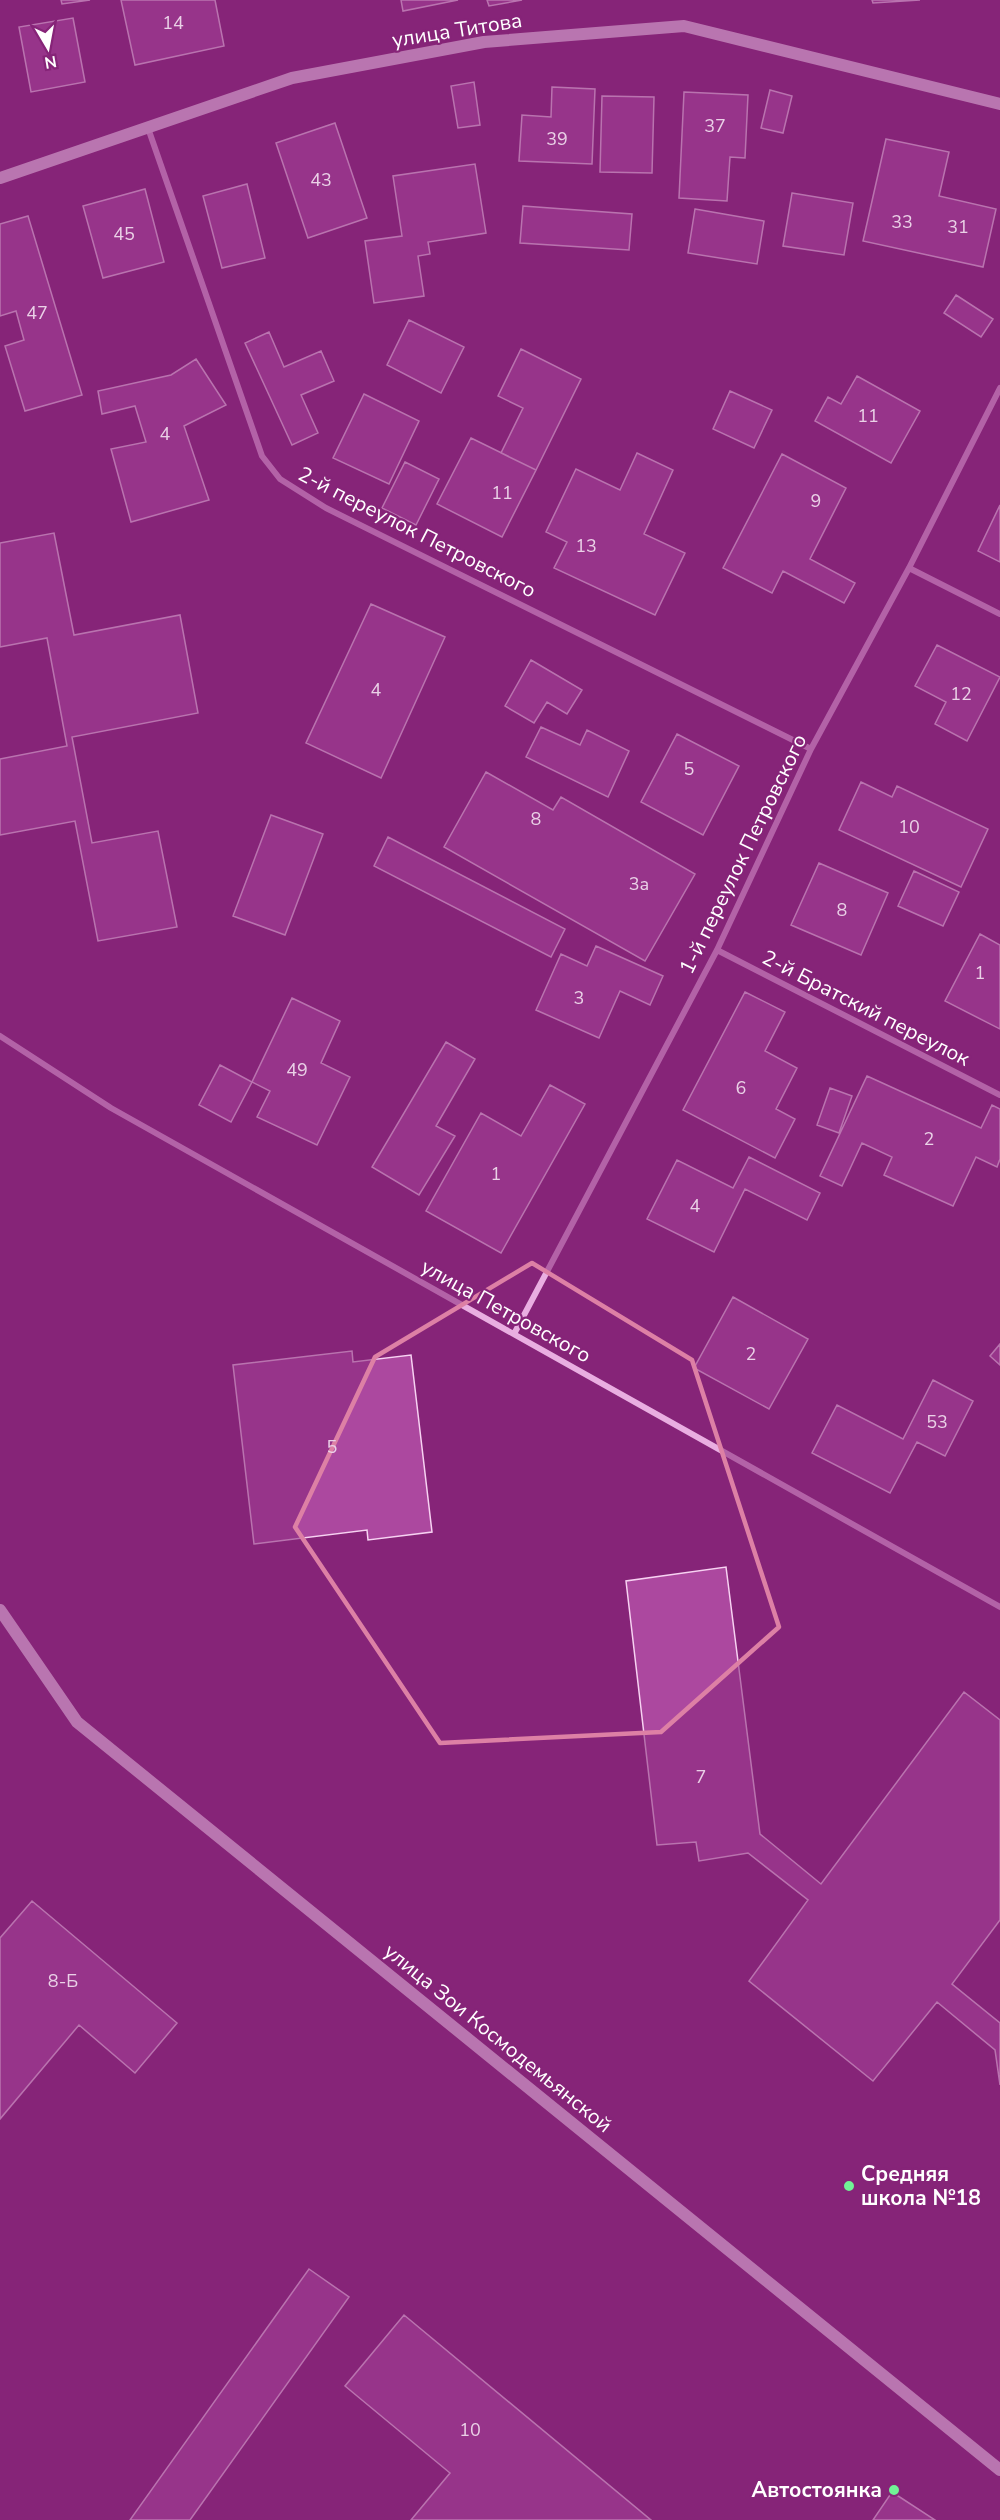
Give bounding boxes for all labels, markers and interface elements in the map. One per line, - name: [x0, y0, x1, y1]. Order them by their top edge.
- street label: улица Титова: [390, 6, 524, 54]
- house number: 14: [162, 11, 184, 35]
- north arrow: [18, 18, 78, 78]
- text: N: [43, 50, 58, 74]
- house number: 37: [704, 114, 726, 138]
- house number: 39: [546, 127, 568, 151]
- house number: 43: [310, 168, 332, 192]
- house number: 33: [891, 210, 913, 234]
- house number: 31: [947, 215, 969, 239]
- house number: 45: [113, 222, 135, 246]
- house number: 47: [26, 301, 48, 325]
- house number: 11: [857, 404, 879, 428]
- house number: 4: [160, 422, 171, 446]
- street label: 2-й переулок Петровского: [293, 460, 541, 604]
- house number: 11: [491, 481, 513, 505]
- house number: 9: [811, 489, 821, 513]
- house number: 13: [575, 534, 597, 558]
- house number: 4: [371, 678, 382, 702]
- house number: 12: [950, 682, 972, 706]
- street label: 1-й переулок Петровского: [673, 729, 813, 979]
- house number: 5: [684, 757, 694, 781]
- house number: 8: [531, 807, 541, 831]
- house number: 10: [898, 815, 920, 839]
- house number: 3а: [629, 872, 649, 896]
- house number: 8: [837, 898, 847, 922]
- street label: 2-й Братский переулок: [757, 943, 976, 1073]
- house number: 1: [975, 961, 985, 985]
- house number: 3: [574, 986, 584, 1010]
- house number: 49: [286, 1058, 308, 1082]
- house number: 6: [736, 1076, 746, 1100]
- house number: 2: [924, 1127, 934, 1151]
- house number: 1: [491, 1162, 501, 1186]
- house number: 4: [690, 1194, 701, 1218]
- street label: улица Петровского: [416, 1253, 596, 1369]
- house number: 2: [746, 1342, 756, 1366]
- house number: 53: [926, 1410, 948, 1434]
- house number: 5: [327, 1435, 337, 1459]
- house number: 7: [696, 1765, 706, 1789]
- street label: улица Зои Космодемьянской: [378, 1937, 618, 2139]
- house number: 8-Б: [48, 1969, 78, 1993]
- place label: Средняя школа №18: [861, 2160, 981, 2212]
- marker: Средняя школа №18: [842, 2179, 856, 2193]
- house number: 10: [459, 2418, 481, 2442]
- place label: Автостоянка: [752, 2476, 882, 2504]
- marker: Автостоянка: [887, 2483, 901, 2497]

